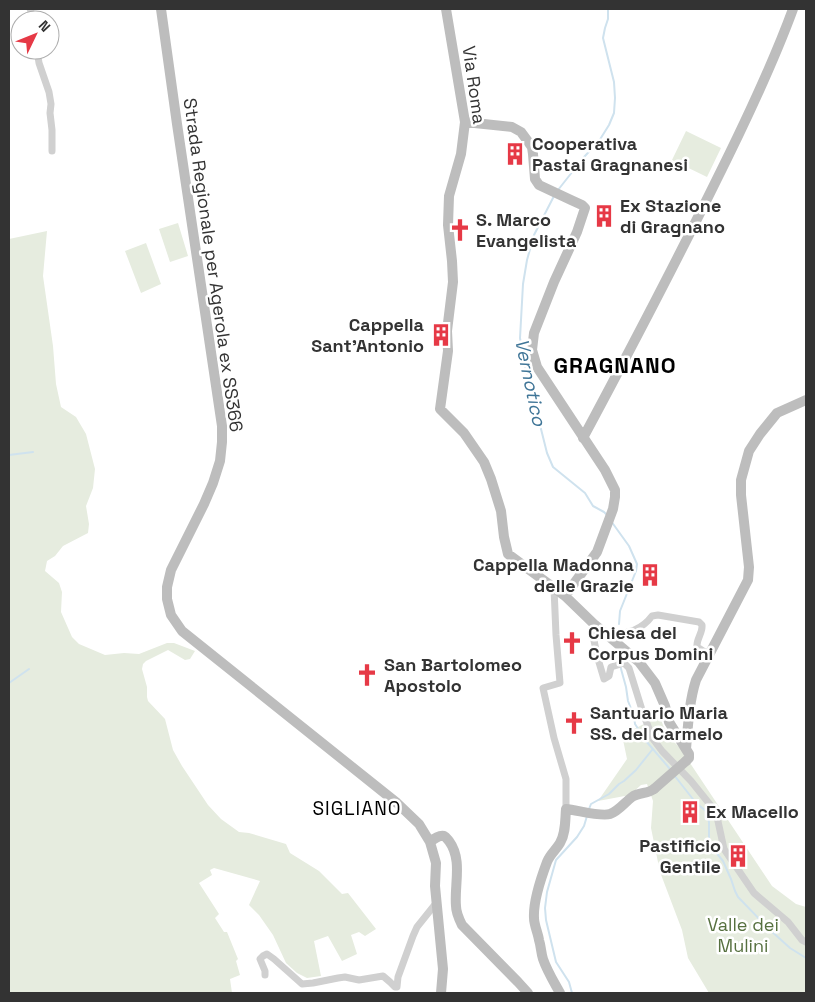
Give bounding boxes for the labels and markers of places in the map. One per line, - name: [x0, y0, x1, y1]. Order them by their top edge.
- place label: Cooperativa Pastai Gragnanesi: [532, 132, 688, 176]
- building icon: Cooperativa Pastai Gragnanesi: [502, 141, 528, 167]
- place label: Ex Stazione di Gragnano: [620, 194, 725, 238]
- building icon: Ex Stazione di Gragnano: [591, 203, 617, 229]
- place label: S. Marco Evangelista: [476, 208, 577, 252]
- church icon: S. Marco Evangelista: [447, 217, 473, 243]
- place label: Cappella Sant'Antonio: [311, 313, 425, 357]
- building icon: Cappella Sant'Antonio: [428, 322, 454, 348]
- place label: Cappella Madonna delle Grazie: [473, 553, 635, 597]
- building icon: Cappella Madonna delle Grazie: [637, 562, 663, 588]
- place label: Chiesa del Corpus Domini: [588, 621, 713, 665]
- church icon: Chiesa del Corpus Domini: [559, 630, 585, 656]
- place label: San Bartolomeo Apostolo: [384, 653, 522, 697]
- church icon: San Bartolomeo Apostolo: [354, 662, 380, 688]
- place label: Santuario Maria SS. del Carmelo: [590, 701, 729, 745]
- church icon: Santuario Maria SS. del Carmelo: [561, 710, 587, 736]
- building icon: Ex Macello: [677, 799, 703, 825]
- place label: Ex Macello: [706, 800, 799, 823]
- place label: Pastificio Gentile: [639, 834, 721, 878]
- building icon: Pastificio Gentile: [725, 843, 751, 869]

